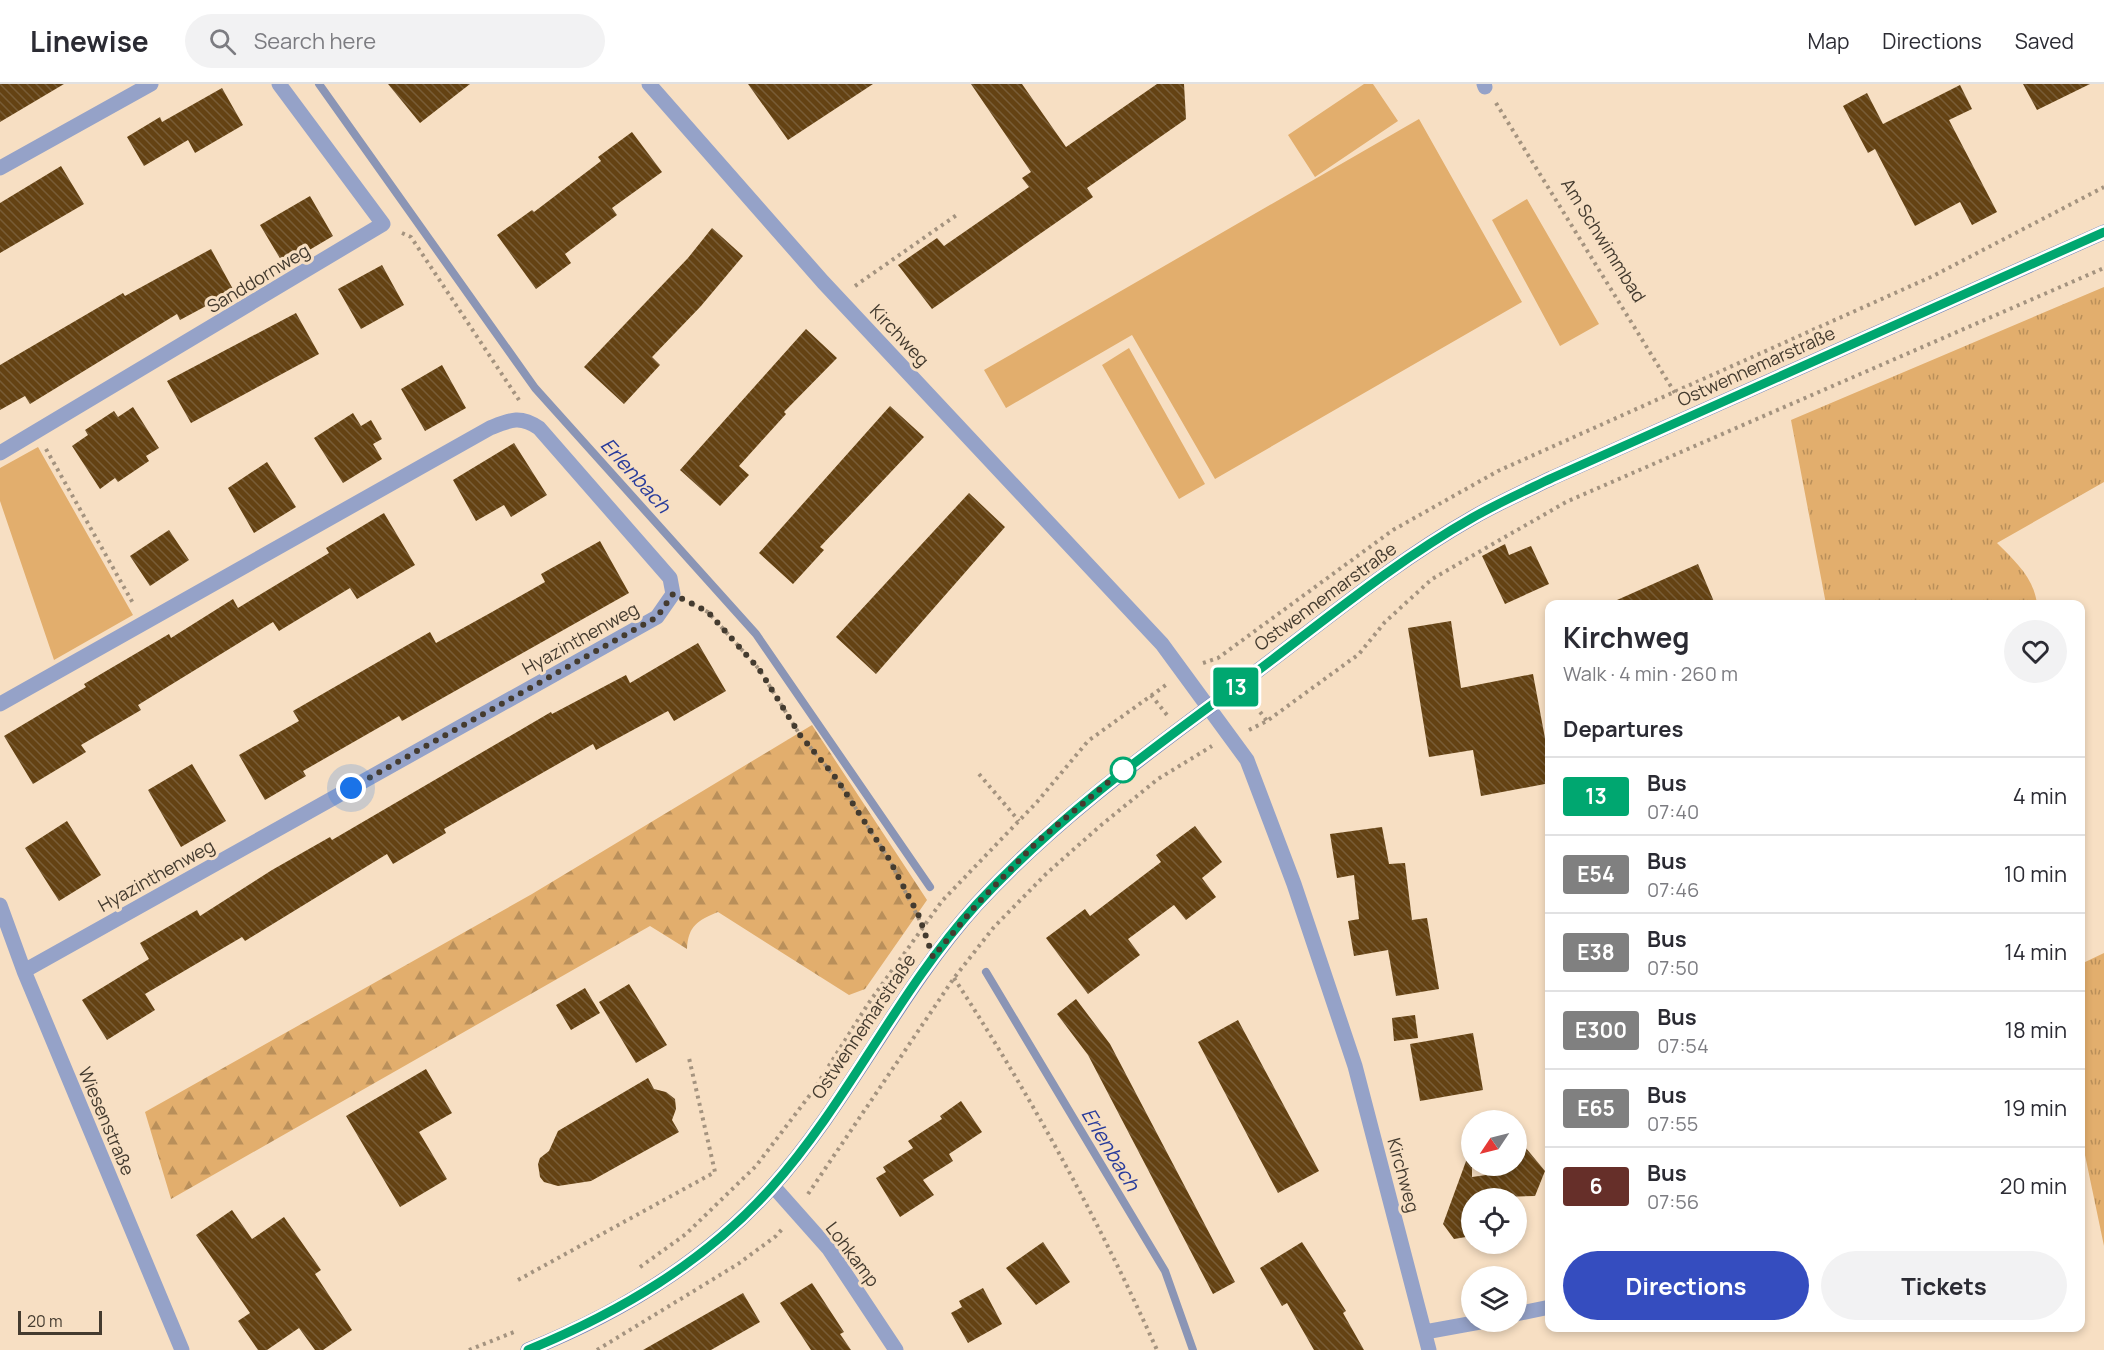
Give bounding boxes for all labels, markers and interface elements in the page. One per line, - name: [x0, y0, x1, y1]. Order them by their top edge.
- search box: [185, 14, 605, 68]
- text: Linewise: [30, 22, 149, 60]
- icon: search: [206, 25, 239, 58]
- text: Search here: [254, 26, 376, 56]
- text: Map: [1808, 27, 1849, 55]
- text: Directions: [1882, 27, 1982, 55]
- text: Saved: [2015, 27, 2074, 55]
- street label: Am Schwimmbad: [1556, 173, 1652, 307]
- street label: Sanddornweg: [202, 238, 314, 318]
- street label: Kirchweg: [865, 299, 935, 371]
- street label: Ostwennemarstraße: [1673, 320, 1839, 412]
- water label: Erlenbach: [595, 432, 678, 519]
- street label: Ostwennemarstraße: [1249, 536, 1401, 656]
- street label: Hyazinthenweg: [518, 596, 642, 680]
- text: Kirchweg: [1563, 618, 1690, 656]
- button: heart: [2004, 620, 2067, 683]
- text: Walk · 4 min · 260 m: [1563, 660, 1738, 687]
- line badge: 13: [1209, 668, 1263, 706]
- text: 13: [1225, 673, 1247, 701]
- text: Departures: [1563, 714, 1683, 744]
- unlabelled marker: [1110, 757, 1136, 783]
- text: Bus: [1647, 768, 1687, 798]
- your location: [336, 773, 366, 803]
- text: 4 min: [2013, 781, 2067, 811]
- text: 13: [1585, 782, 1607, 810]
- text: 07:40: [1647, 798, 1699, 825]
- street label: Hyazinthenweg: [94, 833, 218, 917]
- text: Bus: [1647, 846, 1687, 876]
- text: 10 min: [2004, 859, 2067, 889]
- text: E54: [1577, 860, 1615, 888]
- text: 07:46: [1647, 876, 1699, 903]
- text: Bus: [1647, 924, 1687, 954]
- text: 14 min: [2004, 937, 2067, 967]
- text: E38: [1577, 938, 1615, 966]
- street label: Ostwennemarstraße: [805, 949, 921, 1103]
- text: 07:50: [1647, 954, 1699, 981]
- text: Bus: [1657, 1002, 1697, 1032]
- text: 18 min: [2004, 1015, 2067, 1045]
- text: E300: [1575, 1016, 1627, 1044]
- text: 07:54: [1657, 1032, 1709, 1059]
- street label: Wiesenstraße: [73, 1063, 141, 1179]
- text: Bus: [1647, 1080, 1687, 1110]
- text: 19 min: [2004, 1093, 2067, 1123]
- text: E65: [1577, 1094, 1615, 1122]
- water label: Erlenbach: [1076, 1102, 1147, 1197]
- north arrow: [1461, 1110, 1527, 1176]
- map controls: [1461, 1110, 1527, 1332]
- text: 07:55: [1647, 1110, 1698, 1137]
- street label: Kirchweg: [1383, 1135, 1425, 1215]
- text: Bus: [1647, 1158, 1687, 1188]
- text: 20 min: [2000, 1171, 2067, 1201]
- text: 6: [1589, 1172, 1603, 1200]
- button: locate: [1461, 1188, 1527, 1254]
- text: 07:56: [1647, 1188, 1699, 1215]
- street label: Lohkamp: [821, 1217, 885, 1291]
- button: Directions: [1563, 1251, 1809, 1320]
- button: Tickets: [1821, 1251, 2067, 1320]
- button: layers: [1461, 1266, 1527, 1332]
- scale bar: [18, 1308, 102, 1336]
- text: 20 m: [27, 1310, 63, 1332]

